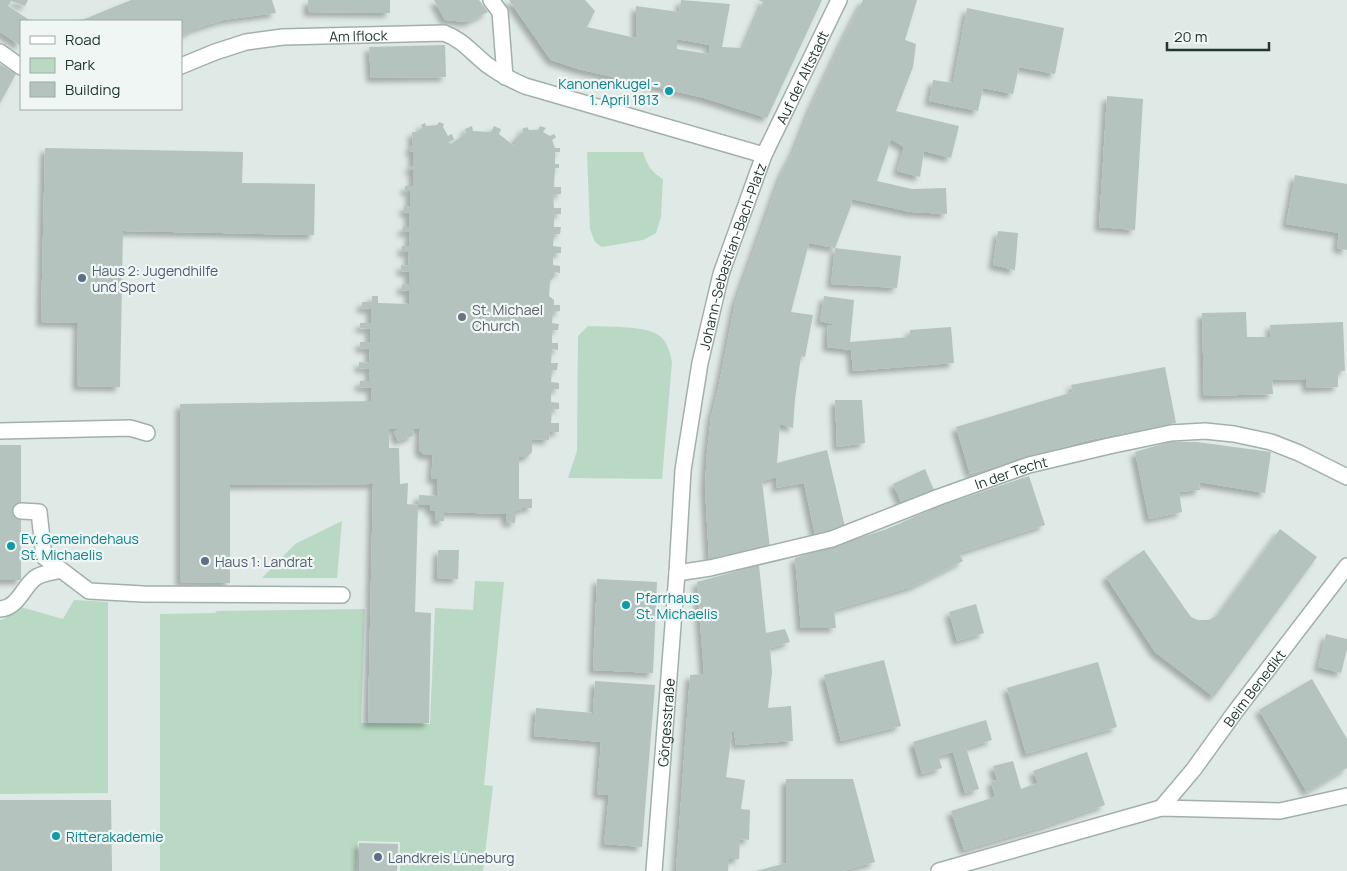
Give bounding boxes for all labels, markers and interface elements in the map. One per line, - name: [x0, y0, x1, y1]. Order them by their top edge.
- legend: [20, 20, 182, 110]
- scale bar: [1167, 20, 1270, 52]
- street label: Am Iflock: [329, 25, 389, 45]
- text: 20 m: [1174, 26, 1207, 47]
- street label: Auf der Altstadt: [771, 27, 833, 127]
- text: Road: [65, 29, 101, 50]
- text: Park: [65, 54, 95, 75]
- place label: Kanonenkugel - 1. April 1813: [558, 74, 659, 109]
- text: Building: [65, 79, 120, 100]
- marker: Kanonenkugel - 1. April 1813: [663, 85, 675, 97]
- street label: Johann-Sebastian-Bach-Platz: [694, 160, 770, 352]
- place label: Haus 2: Jugendhilfe und Sport: [92, 261, 218, 296]
- marker: Haus 2: Jugendhilfe und Sport: [76, 272, 88, 284]
- place label: St. Michael Church: [472, 300, 543, 335]
- marker: St. Michael Church: [456, 311, 468, 323]
- street label: In der Techt: [972, 451, 1050, 493]
- place label: Ev. Gemeindehaus St. Michaelis: [21, 529, 139, 564]
- marker: Ev. Gemeindehaus St. Michaelis: [5, 540, 17, 552]
- place label: Haus 1: Landrat: [215, 552, 313, 571]
- marker: Haus 1: Landrat: [199, 555, 211, 567]
- place label: Pfarrhaus St. Michaelis: [636, 588, 718, 623]
- marker: Pfarrhaus St. Michaelis: [620, 599, 632, 611]
- street label: Beim Benedikt: [1218, 645, 1289, 730]
- street label: Görgesstraße: [653, 677, 678, 767]
- place label: Ritterakademie: [66, 827, 164, 846]
- marker: Ritterakademie: [50, 830, 62, 842]
- place label: Landkreis Lüneburg: [388, 848, 515, 867]
- marker: Landkreis Lüneburg: [372, 851, 384, 863]

